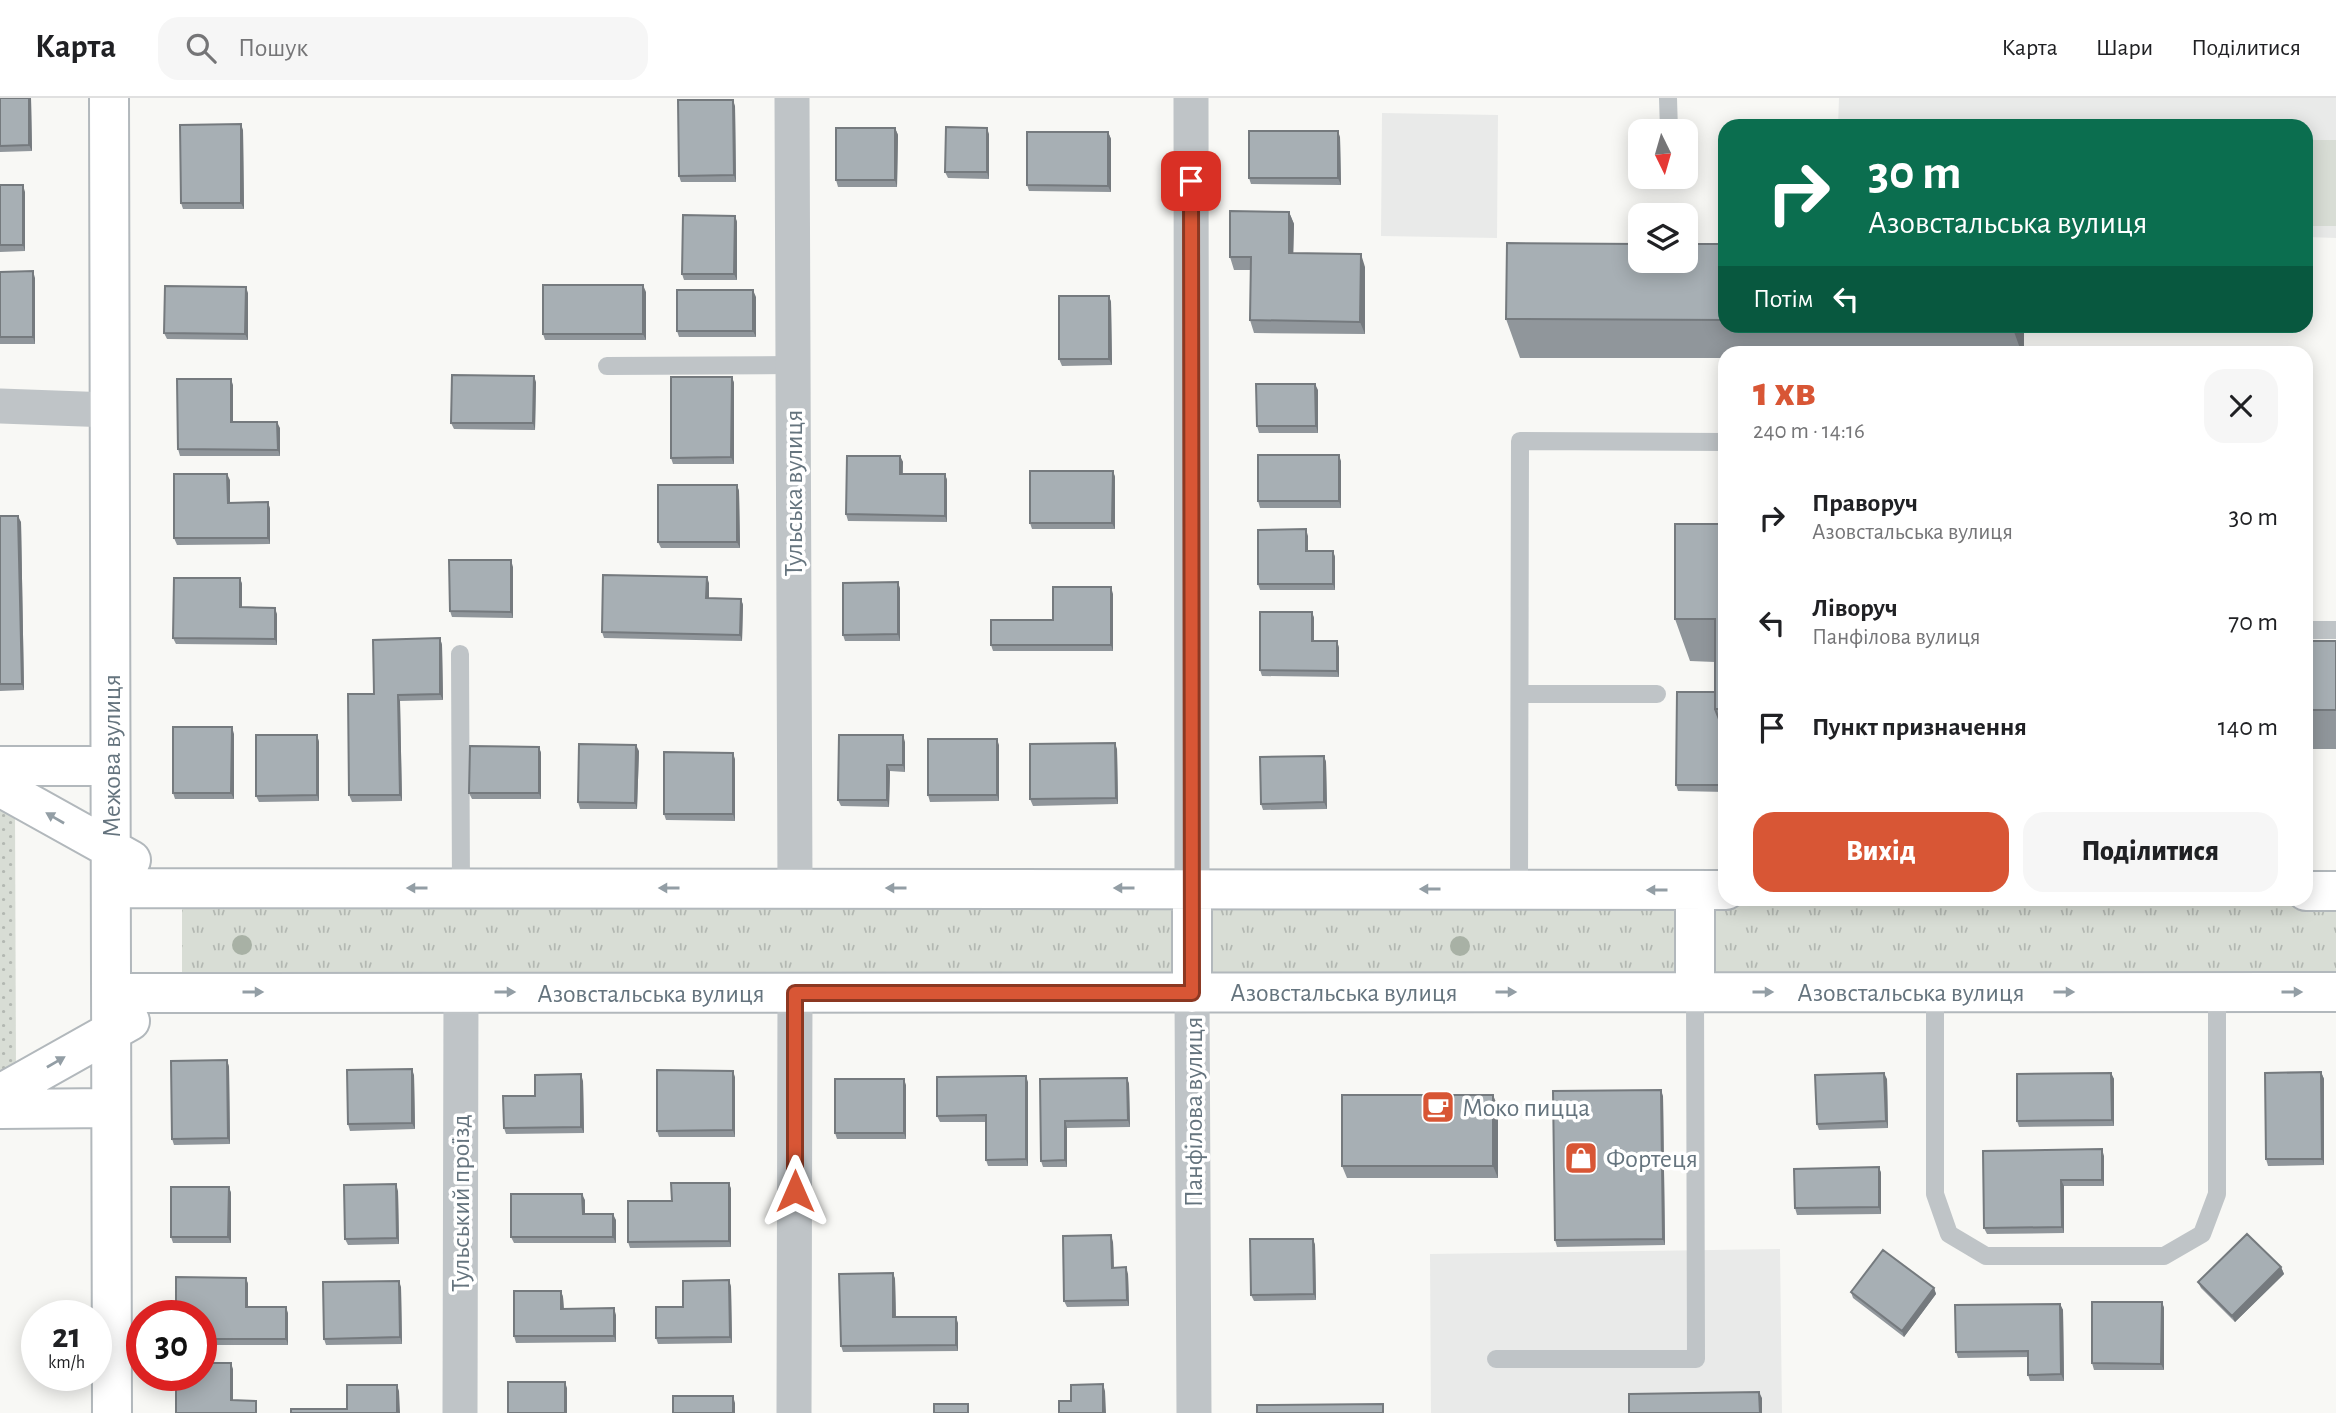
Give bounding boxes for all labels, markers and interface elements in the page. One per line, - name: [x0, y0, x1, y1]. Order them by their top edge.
- search box: [158, 17, 648, 80]
- icon: search: [182, 29, 220, 67]
- text: Карта: [35, 31, 116, 64]
- text: Пошук: [238, 35, 308, 61]
- text: Карта: [2001, 36, 2058, 60]
- text: Шари: [2096, 36, 2153, 60]
- text: Поділитися: [2191, 36, 2301, 60]
- north arrow: [1628, 119, 1698, 189]
- map controls: [1628, 119, 1698, 273]
- icon: right: [1753, 147, 1844, 238]
- text: 30 m: [1868, 149, 1962, 198]
- pin: [1161, 151, 1221, 211]
- icon: arrive: [1172, 162, 1210, 200]
- button: layers: [1628, 203, 1698, 273]
- text: Азовстальська вулиця: [1868, 207, 2148, 239]
- icon: left: [1827, 280, 1865, 318]
- text: Потім: [1753, 286, 1813, 312]
- button: close: [2204, 369, 2278, 443]
- text: 1 хв: [1753, 371, 1816, 413]
- street label: Тульська вулиця: [781, 410, 807, 576]
- text: 240 m · 14:16: [1753, 420, 1865, 443]
- text: Праворуч: [1812, 490, 1918, 516]
- icon: right: [1753, 499, 1791, 537]
- text: 30 m: [2228, 504, 2278, 530]
- text: Азовстальська вулиця: [1812, 521, 2013, 544]
- text: Ліворуч: [1812, 595, 1898, 621]
- icon: left: [1753, 604, 1791, 642]
- text: 70 m: [2228, 609, 2278, 635]
- text: Панфілова вулиця: [1812, 626, 1981, 649]
- street label: Межова вулиця: [99, 674, 125, 838]
- icon: arrive: [1753, 709, 1791, 747]
- text: Пункт призначення: [1812, 714, 2027, 740]
- text: 140 m: [2218, 714, 2278, 740]
- one-way arrow: [46, 812, 65, 824]
- button: Вихід: [1753, 812, 2009, 892]
- button: Поділитися: [2023, 812, 2278, 892]
- one-way arrow: [406, 882, 428, 894]
- one-way arrow: [658, 882, 680, 894]
- one-way arrow: [885, 882, 907, 894]
- one-way arrow: [1113, 882, 1135, 894]
- one-way arrow: [1419, 883, 1441, 895]
- one-way arrow: [1646, 884, 1668, 895]
- street label: Азовстальська вулиця: [1230, 980, 1458, 1006]
- street label: Азовстальська вулиця: [1797, 980, 2025, 1006]
- street label: Азовстальська вулиця: [537, 981, 765, 1007]
- one-way arrow: [242, 986, 264, 998]
- one-way arrow: [494, 986, 516, 998]
- one-way arrow: [1495, 986, 1517, 998]
- one-way arrow: [1752, 986, 1774, 998]
- one-way arrow: [2053, 986, 2075, 998]
- one-way arrow: [2281, 986, 2303, 998]
- street label: Панфілова вулиця: [1181, 1017, 1207, 1207]
- one-way arrow: [46, 1056, 65, 1068]
- cafe icon: Моко пицца: [1419, 1088, 1457, 1126]
- place label: Моко пицца: [1462, 1095, 1590, 1121]
- street label: Тульський проїзд: [448, 1114, 474, 1292]
- shop icon: Фортеця: [1562, 1139, 1600, 1177]
- place label: Фортеця: [1606, 1146, 1698, 1172]
- position arrow: [758, 1154, 832, 1228]
- speed limit sign: 30: [126, 1300, 217, 1391]
- text: 21: [52, 1319, 81, 1354]
- text: km/h: [48, 1354, 85, 1372]

